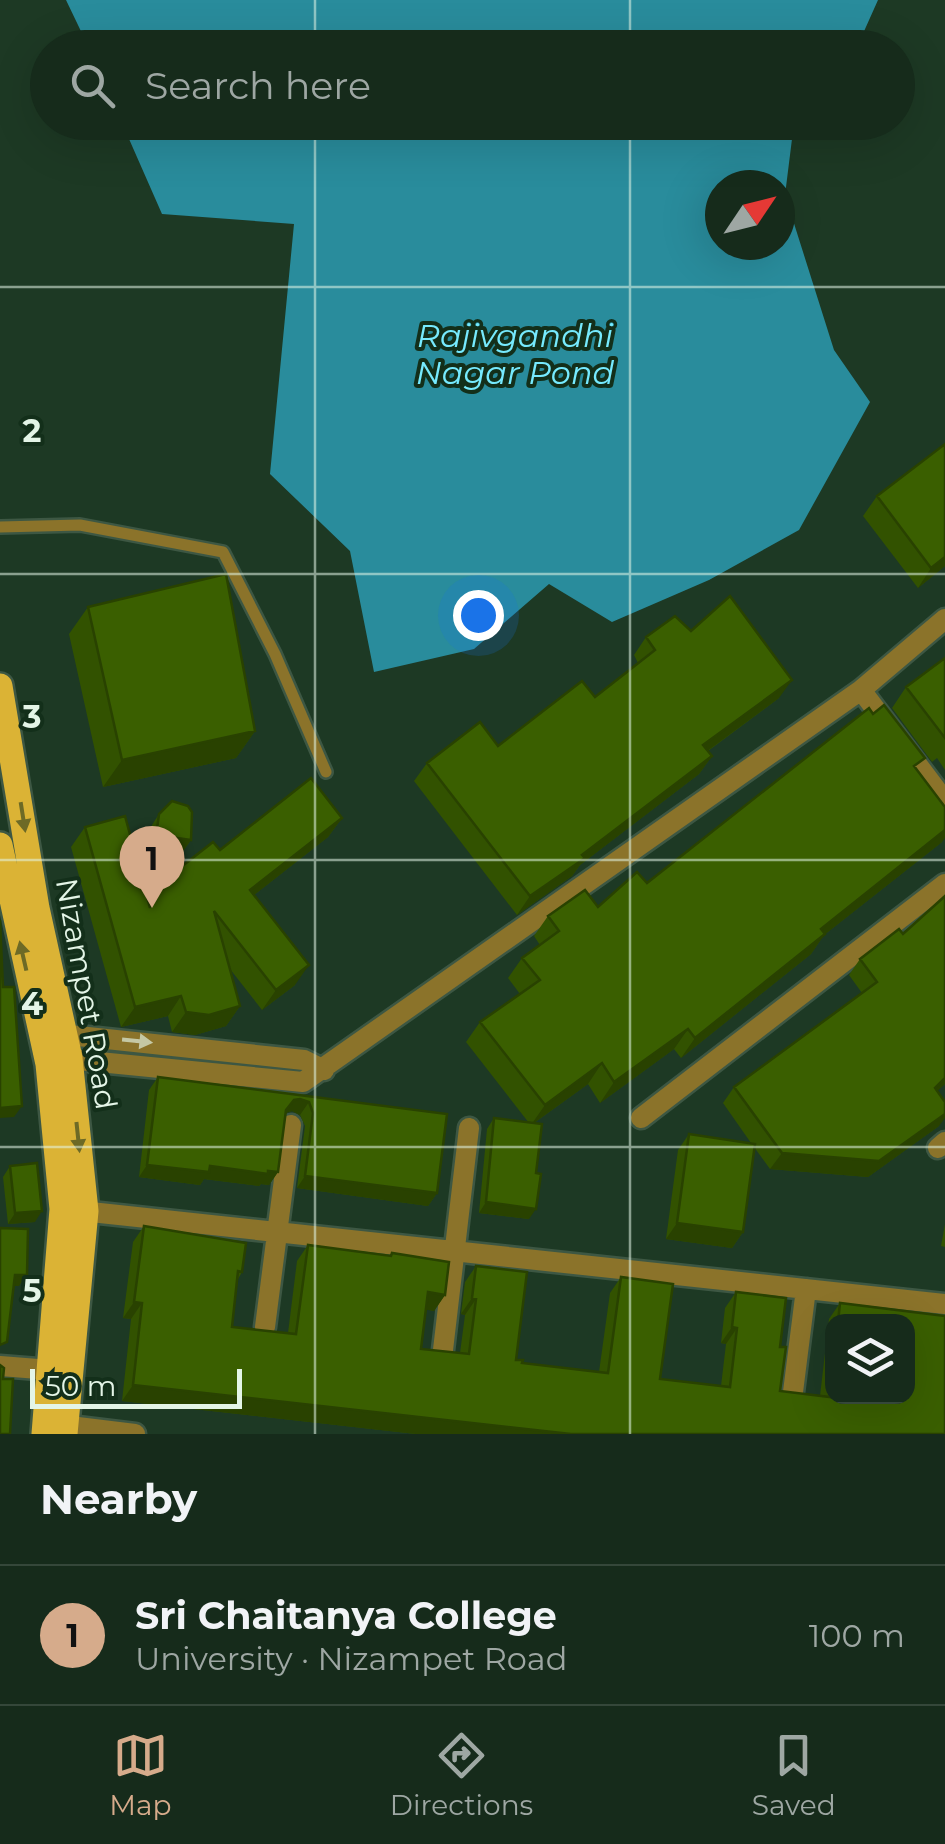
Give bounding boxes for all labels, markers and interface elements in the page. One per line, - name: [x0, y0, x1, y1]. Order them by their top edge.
- search box: [30, 30, 915, 140]
- icon: search: [65, 58, 120, 113]
- text: Search here: [145, 62, 371, 109]
- north arrow: [705, 170, 795, 260]
- water label: Rajivgandhi Nagar Pond: [416, 316, 615, 392]
- text: 2: [23, 411, 41, 450]
- your location: [453, 590, 504, 641]
- text: 3: [22, 697, 41, 736]
- one-way arrow: [16, 801, 31, 833]
- pin: 1: [120, 826, 184, 908]
- street label: Nizampet Road: [48, 875, 125, 1112]
- one-way arrow: [15, 940, 30, 971]
- text: 4: [21, 984, 43, 1023]
- one-way arrow: [122, 1033, 154, 1049]
- one-way arrow: [70, 1121, 86, 1153]
- text: 5: [22, 1271, 42, 1310]
- map controls: [825, 1314, 915, 1404]
- button: layers: [825, 1314, 915, 1404]
- scale bar: [30, 1364, 242, 1408]
- text: 50 m: [45, 1369, 116, 1403]
- text: Nearby: [40, 1473, 197, 1525]
- text: Sri Chaitanya College: [135, 1592, 557, 1639]
- text: 1: [66, 1616, 79, 1655]
- text: 100 m: [809, 1616, 905, 1655]
- text: University · Nizampet Road: [135, 1639, 567, 1678]
- tab: Map: [109, 1728, 171, 1822]
- tab: Directions: [390, 1728, 533, 1822]
- tab: Saved: [752, 1728, 836, 1822]

